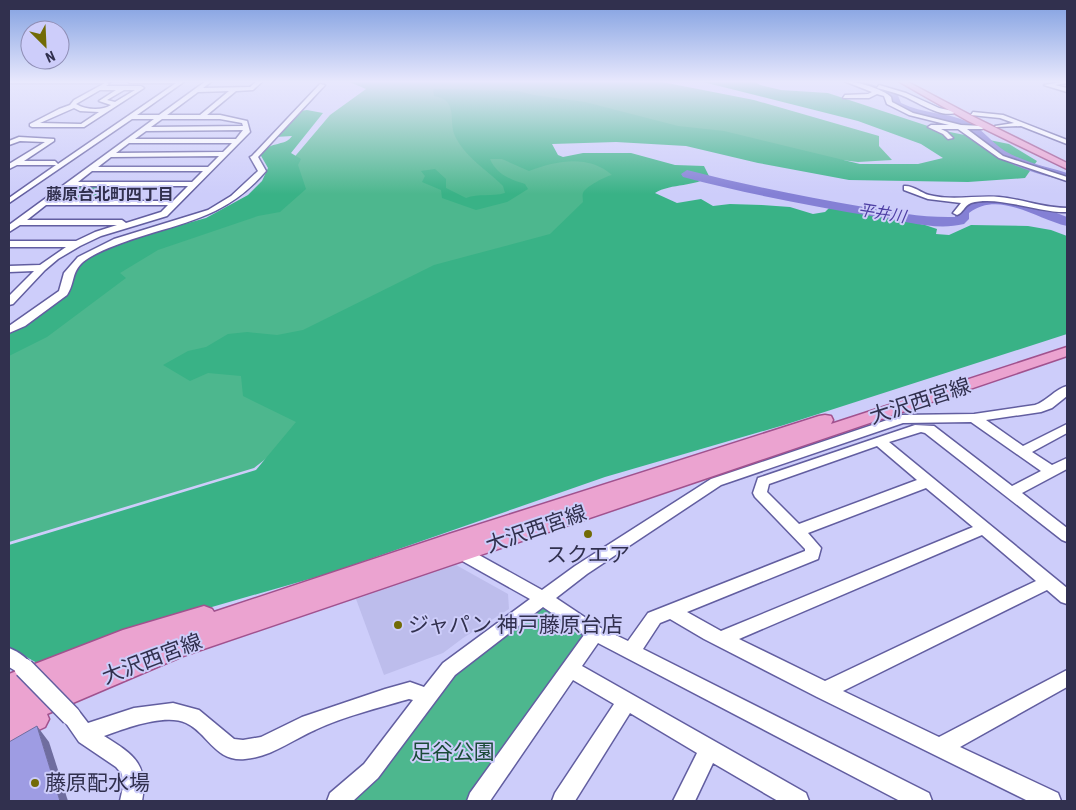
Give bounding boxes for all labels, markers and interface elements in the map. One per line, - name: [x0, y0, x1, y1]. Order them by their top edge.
- north arrow: [20, 20, 70, 70]
- text: N: [43, 48, 57, 66]
- district label: 藤原台北町四丁目: [46, 185, 174, 204]
- water label: 平井川: [857, 200, 909, 226]
- street label: 大沢西宮線: [866, 373, 974, 429]
- street label: 大沢西宮線: [482, 501, 590, 557]
- marker: スクエア: [582, 528, 594, 540]
- place label: スクエア: [546, 543, 630, 567]
- place label: ジャパン 神戸藤原台店: [408, 613, 623, 637]
- marker: ジャパン 神戸藤原台店: [392, 619, 404, 631]
- street label: 大沢西宮線: [99, 629, 205, 689]
- park label: 足谷公園: [411, 740, 495, 764]
- place label: 藤原配水場: [45, 771, 150, 795]
- marker: 藤原配水場: [29, 777, 41, 789]

